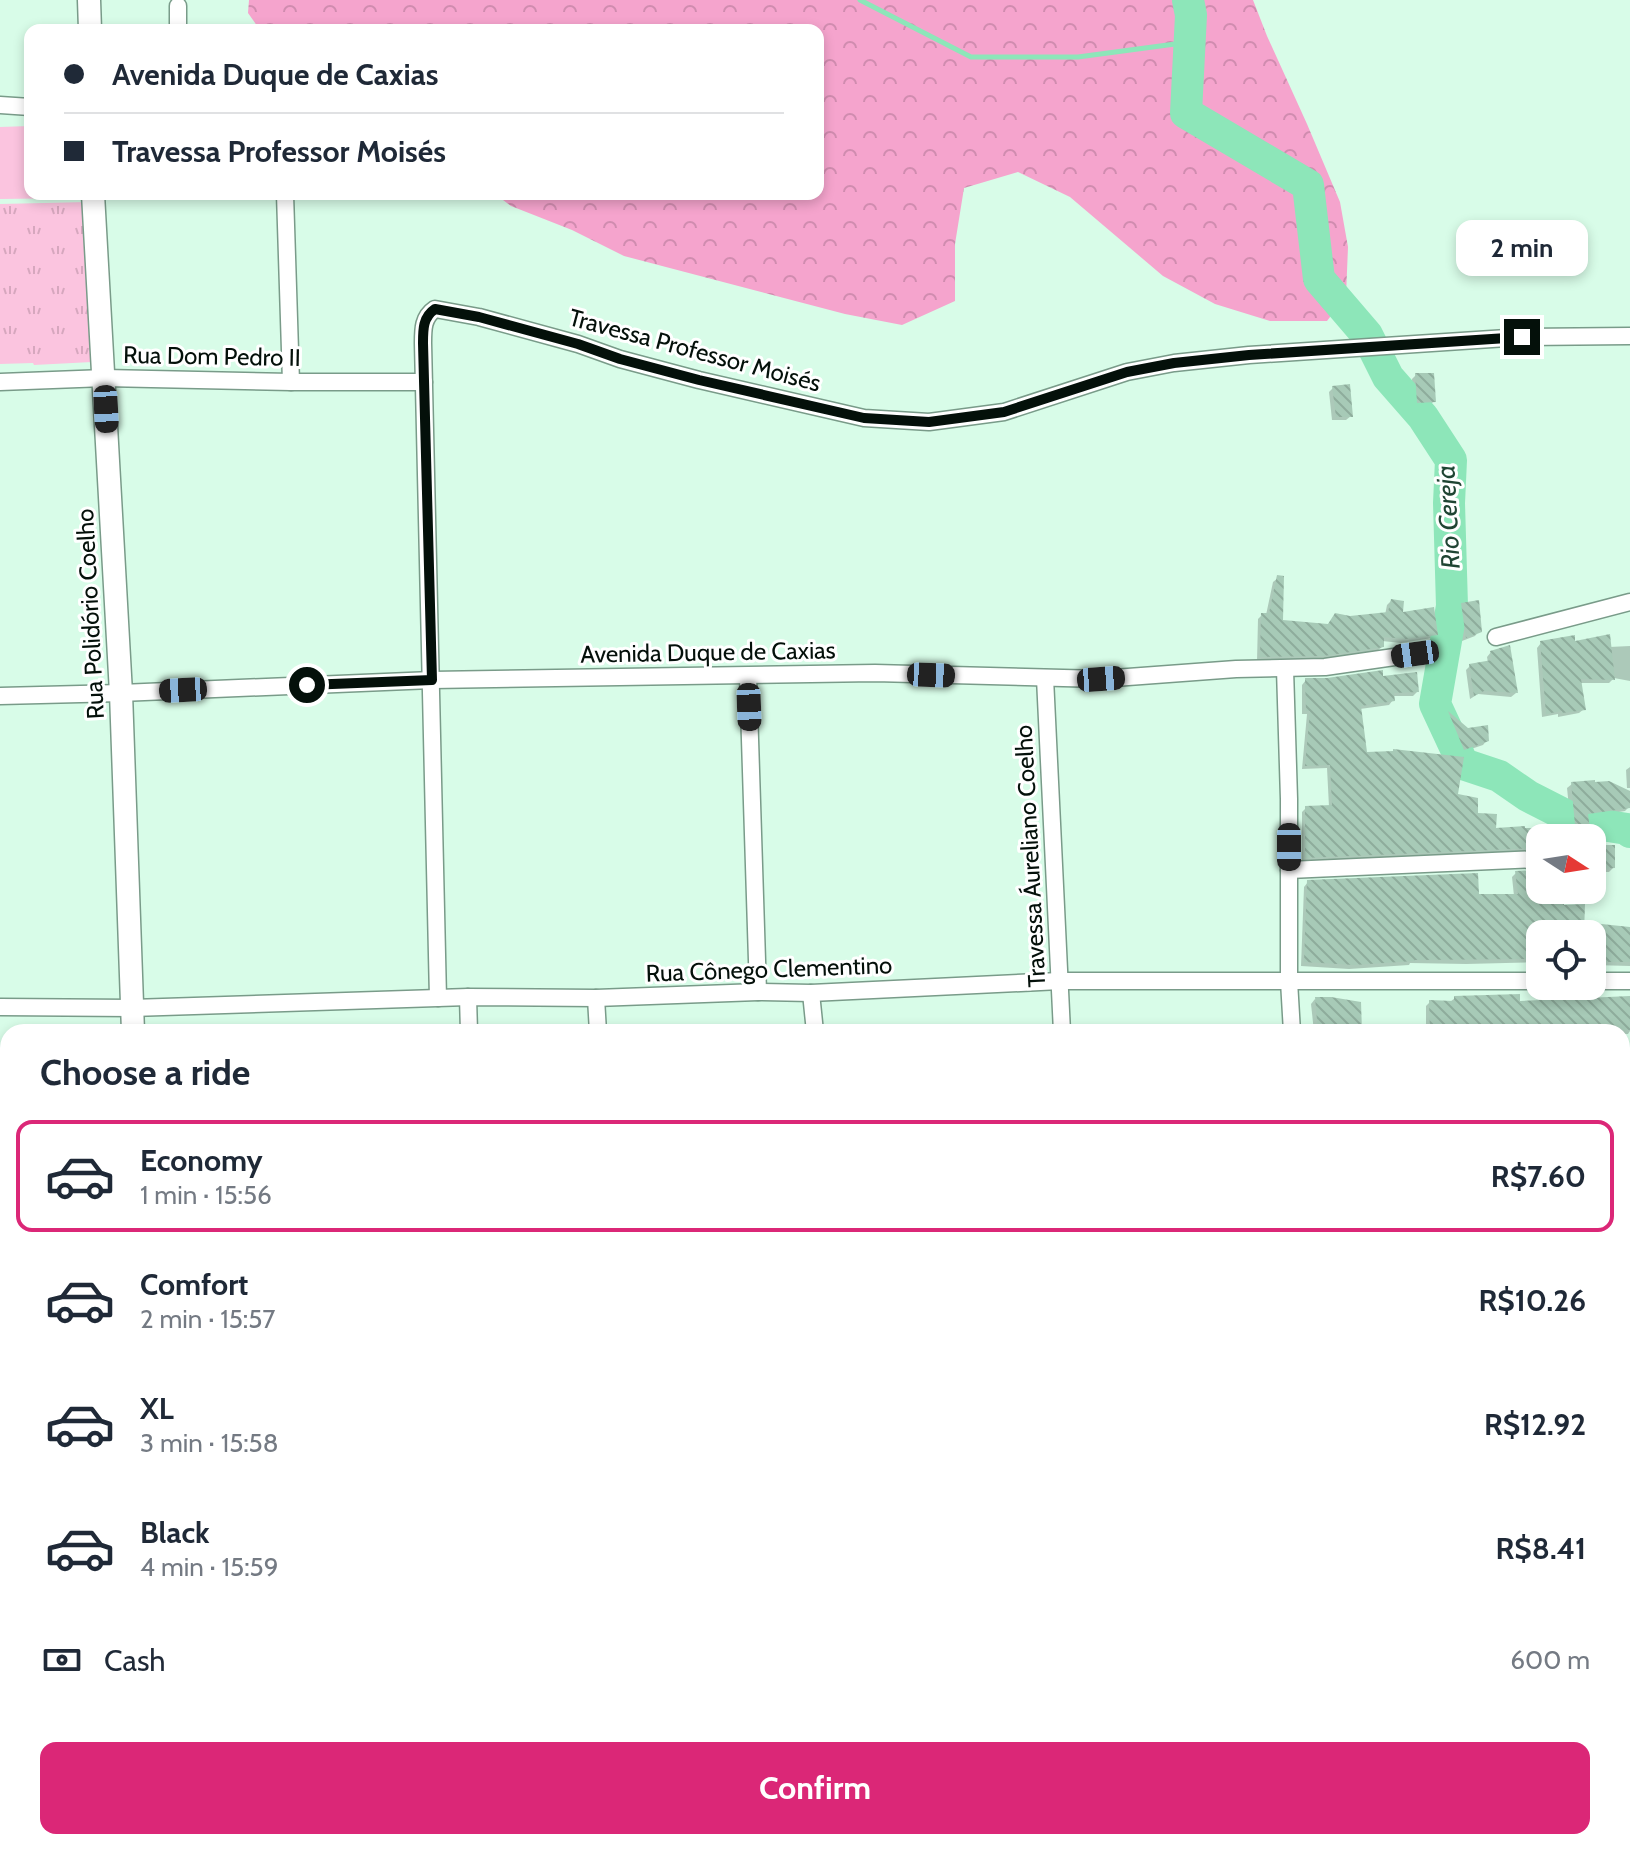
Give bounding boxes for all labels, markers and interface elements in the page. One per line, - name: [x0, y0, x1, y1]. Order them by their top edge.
- text: Avenida Duque de Caxias: [112, 56, 438, 93]
- text: Travessa Professor Moisés: [112, 133, 446, 170]
- callout: 2 min: [1456, 221, 1588, 277]
- text: 2 min: [1491, 232, 1553, 264]
- street label: Travessa Professor Moisés: [566, 302, 824, 398]
- route end: [1504, 319, 1540, 355]
- street label: Rua Dom Pedro II: [123, 340, 301, 372]
- car: [93, 384, 119, 434]
- water label: Rio Cereja: [1429, 464, 1467, 570]
- street label: Rua Polidório Coelho: [70, 508, 110, 720]
- street label: Avenida Duque de Caxias: [580, 635, 836, 669]
- car: [1390, 639, 1440, 669]
- car: [907, 662, 955, 688]
- car: [1076, 665, 1126, 693]
- route start: [289, 667, 325, 703]
- car: [158, 677, 208, 703]
- car: [736, 683, 762, 731]
- street label: Travessa Áureliano Coelho: [1009, 724, 1051, 988]
- car: [1277, 823, 1301, 871]
- north arrow: [1526, 824, 1606, 904]
- map controls: [1526, 824, 1606, 1000]
- button: locate: [1526, 920, 1606, 1000]
- street label: Rua Cônego Clementino: [645, 950, 893, 988]
- text: Choose a ride: [40, 1050, 250, 1094]
- icon: car: [44, 1140, 116, 1212]
- text: Economy: [140, 1142, 263, 1179]
- text: R$7.60: [1491, 1158, 1586, 1195]
- text: 1 min · 15:56: [140, 1179, 272, 1211]
- icon: car: [44, 1264, 116, 1336]
- text: Comfort: [140, 1266, 248, 1303]
- text: R$10.26: [1479, 1282, 1586, 1319]
- text: 2 min · 15:57: [140, 1303, 275, 1335]
- icon: car: [44, 1388, 116, 1460]
- text: XL: [140, 1390, 174, 1427]
- text: R$12.92: [1484, 1406, 1586, 1443]
- text: 3 min · 15:58: [140, 1427, 278, 1459]
- icon: car: [44, 1512, 116, 1584]
- text: Black: [140, 1514, 210, 1551]
- text: R$8.41: [1496, 1530, 1586, 1567]
- text: 4 min · 15:59: [140, 1551, 278, 1583]
- icon: cash: [40, 1638, 84, 1682]
- text: Cash: [104, 1642, 166, 1679]
- text: 600 m: [1510, 1644, 1590, 1676]
- button: Confirm: [40, 1742, 1590, 1834]

